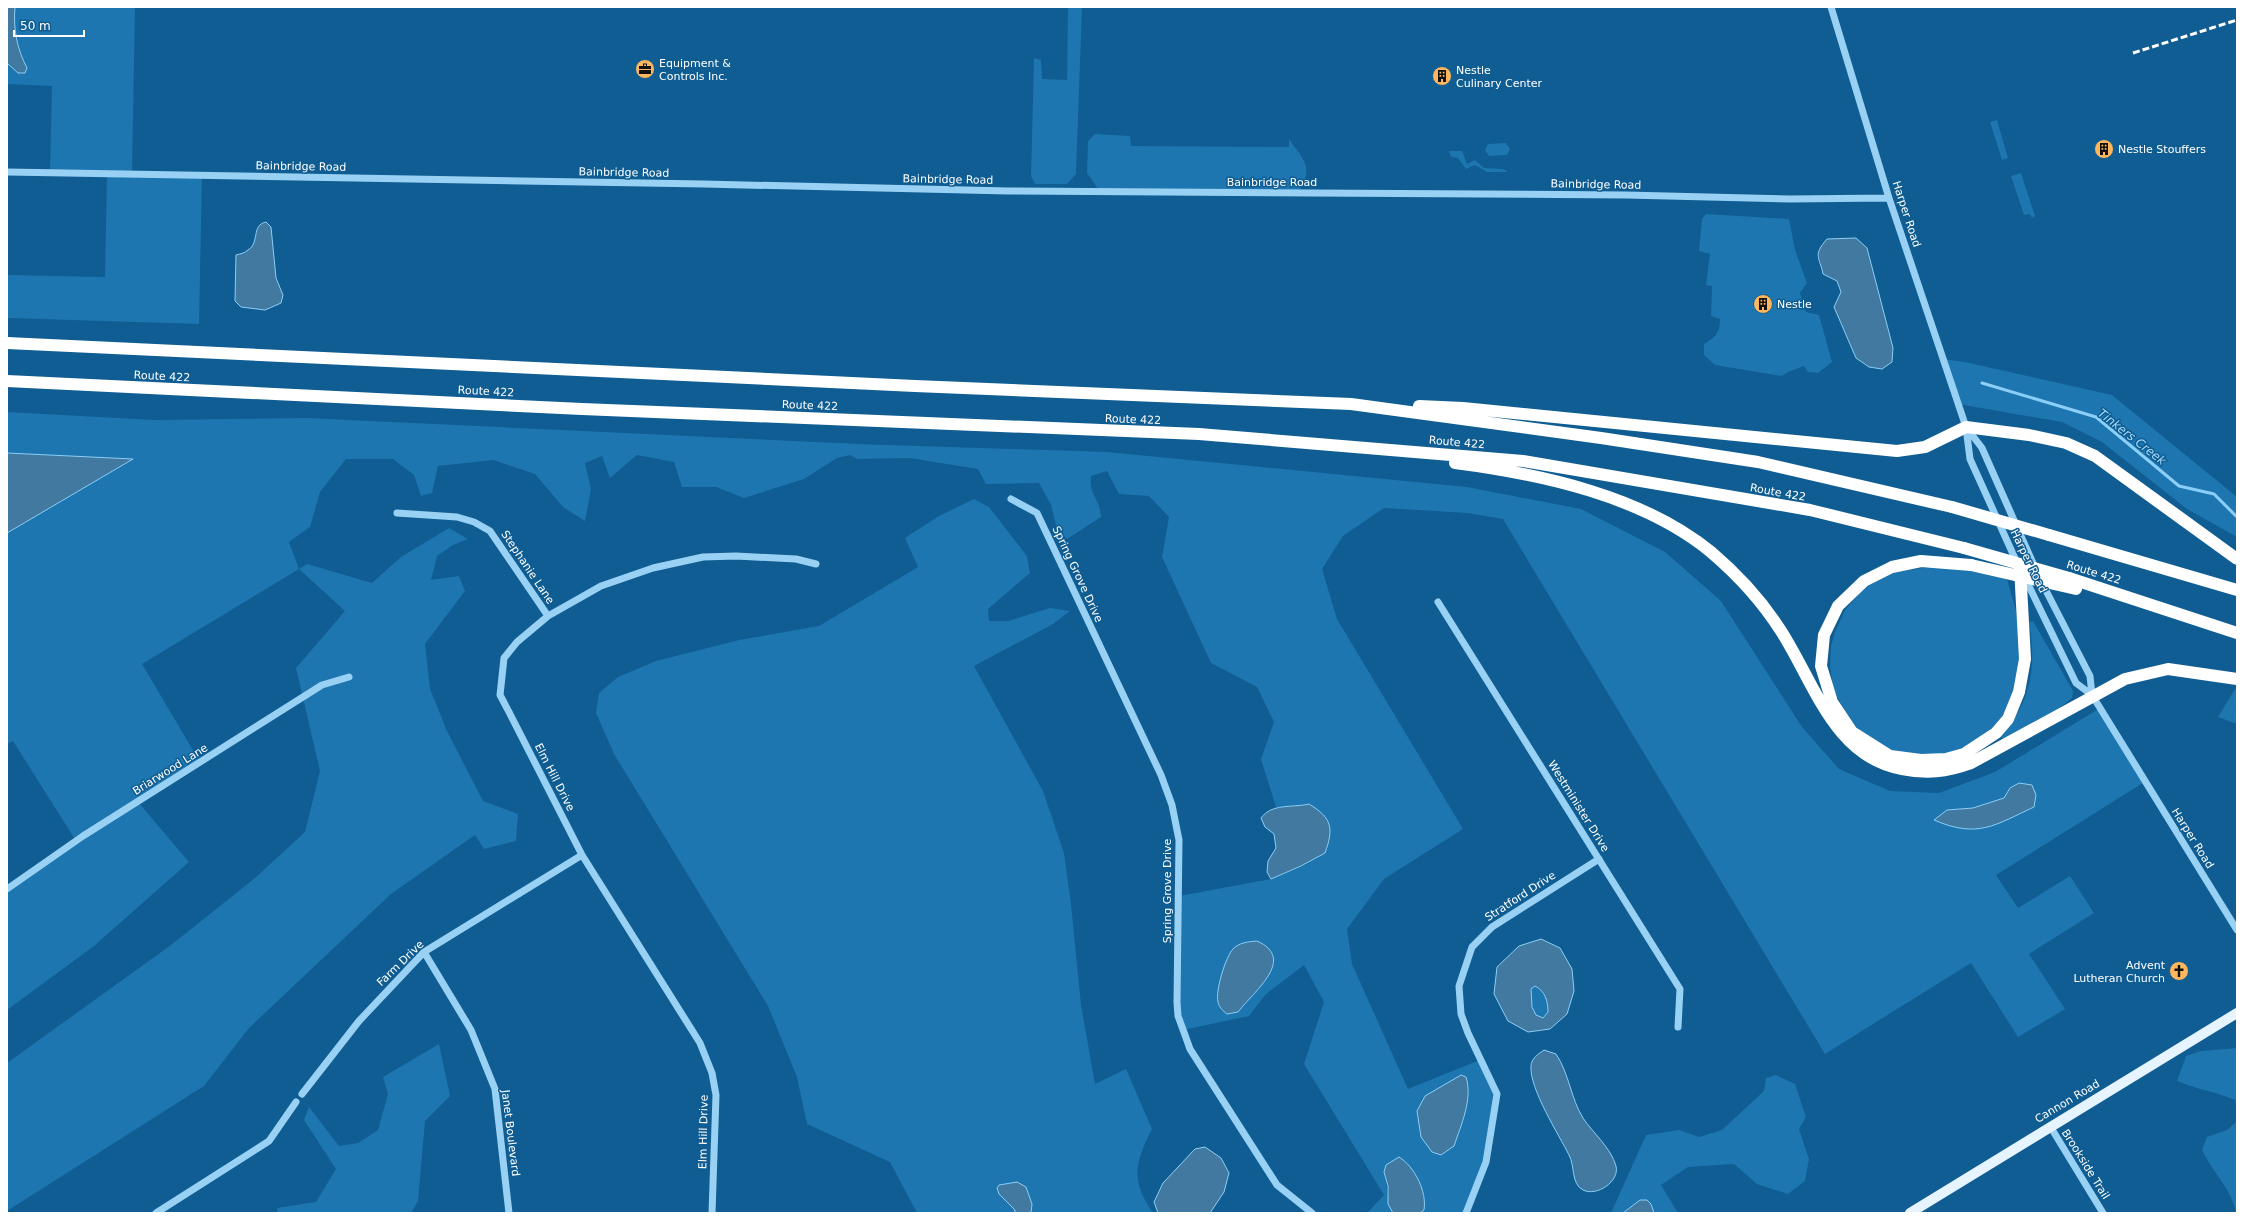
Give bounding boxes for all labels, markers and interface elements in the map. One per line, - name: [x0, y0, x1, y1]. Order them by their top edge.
- scale bar: [14, 12, 84, 38]
- text: 50 m: [20, 19, 51, 33]
- place label: Equipment & Controls Inc.: [659, 57, 731, 83]
- office icon: Equipment & Controls Inc.: [634, 58, 656, 80]
- place label: Nestle Culinary Center: [1456, 64, 1543, 90]
- building icon: Nestle Culinary Center: [1431, 65, 1453, 87]
- building icon: Nestle Stouffers: [2093, 138, 2115, 160]
- place label: Nestle Stouffers: [2118, 143, 2206, 156]
- street label: Bainbridge Road: [256, 159, 346, 174]
- street label: Bainbridge Road: [579, 165, 669, 180]
- street label: Bainbridge Road: [903, 172, 993, 187]
- street label: Bainbridge Road: [1227, 176, 1317, 189]
- street label: Bainbridge Road: [1551, 177, 1641, 192]
- street label: Harper Road: [1890, 179, 1923, 249]
- building icon: Nestle: [1752, 293, 1774, 315]
- place label: Nestle: [1777, 298, 1812, 311]
- street label: Route 422: [133, 369, 190, 384]
- street label: Route 422: [457, 384, 514, 399]
- street label: Route 422: [782, 398, 838, 413]
- water label: Tinkers Creek: [2095, 406, 2170, 469]
- street label: Route 422: [1105, 412, 1161, 427]
- street label: Route 422: [1428, 434, 1486, 451]
- street label: Route 422: [1749, 481, 1807, 504]
- street label: Spring Grove Drive: [1050, 524, 1106, 625]
- street label: Harper Road: [2008, 527, 2049, 595]
- street label: Stephanie Lane: [498, 528, 557, 607]
- street label: Route 422: [2065, 558, 2123, 587]
- street label: Briarwood Lane: [130, 741, 210, 798]
- street label: Elm Hill Drive: [532, 741, 577, 814]
- street label: Westminister Drive: [1545, 758, 1612, 854]
- street label: Harper Road: [2169, 806, 2216, 871]
- street label: Spring Grove Drive: [1161, 838, 1174, 943]
- street label: Stratford Drive: [1483, 869, 1558, 924]
- street label: Farm Drive: [374, 938, 427, 989]
- place label: Advent Lutheran Church: [2073, 959, 2166, 985]
- church icon: Advent Lutheran Church: [2168, 960, 2190, 982]
- street label: Cannon Road: [2033, 1077, 2102, 1126]
- street label: Janet Boulevard: [499, 1088, 522, 1177]
- street label: Elm Hill Drive: [696, 1094, 711, 1169]
- street label: Brookside Trail: [2059, 1127, 2112, 1202]

